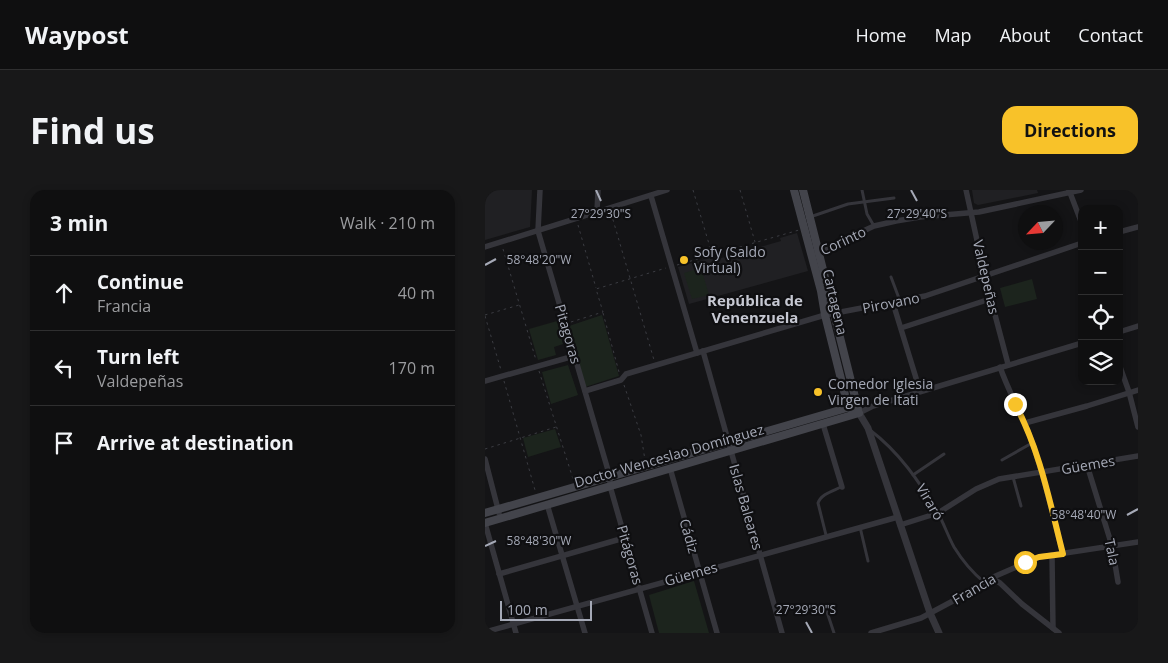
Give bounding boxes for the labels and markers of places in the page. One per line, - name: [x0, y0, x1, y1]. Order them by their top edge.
- place label: Sofy (Saldo Virtual): [694, 242, 766, 277]
- marker: Sofy (Saldo Virtual): [678, 254, 690, 266]
- place label: Comedor Iglesia Virgen de Itati: [828, 374, 933, 409]
- marker: Comedor Iglesia Virgen de Itati: [812, 386, 824, 398]

